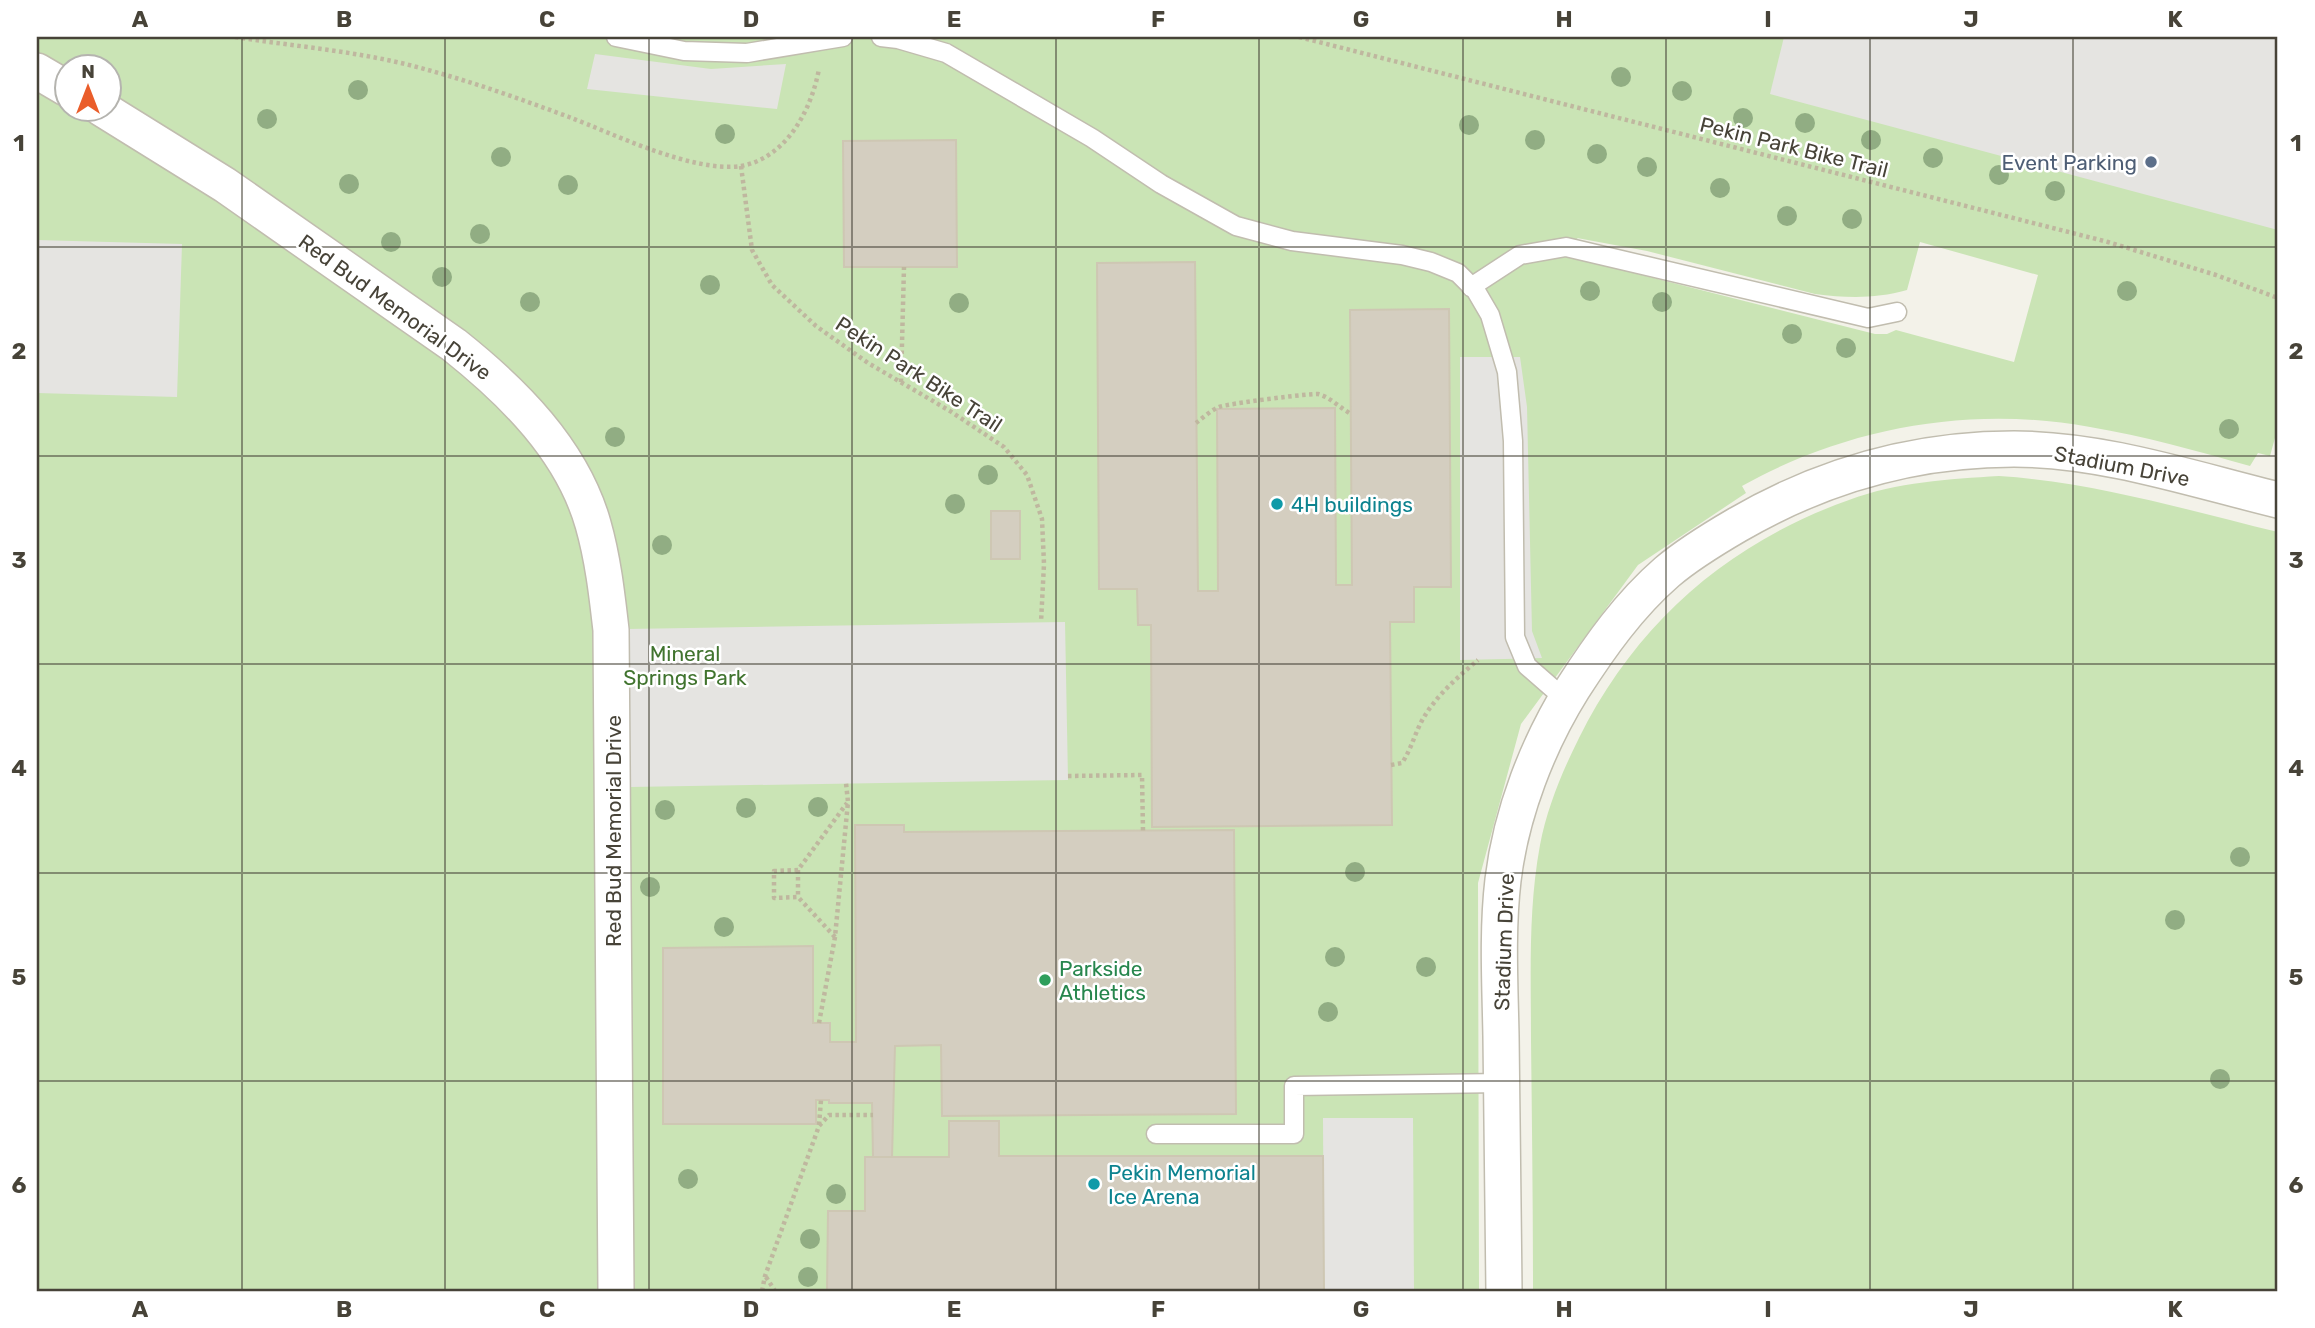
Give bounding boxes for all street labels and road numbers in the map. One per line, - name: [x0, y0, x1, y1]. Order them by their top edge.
- street label: Pekin Park Bike Trail: [1697, 111, 1891, 183]
- street label: Red Bud Memorial Drive: [294, 229, 496, 385]
- street label: Pekin Park Bike Trail: [831, 311, 1007, 437]
- street label: Stadium Drive: [2052, 441, 2192, 491]
- street label: Red Bud Memorial Drive: [601, 715, 626, 947]
- street label: Stadium Drive: [1489, 873, 1519, 1011]

